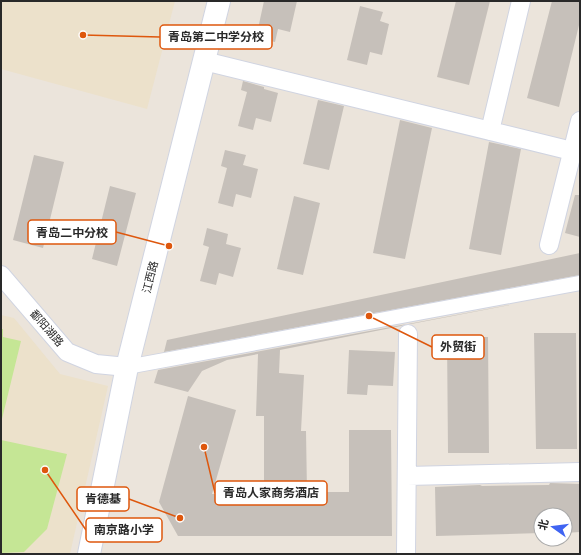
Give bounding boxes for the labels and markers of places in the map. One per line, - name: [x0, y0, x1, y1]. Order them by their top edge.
- callout: 青岛第二中学分校: [160, 25, 272, 49]
- callout: 青岛二中分校: [28, 220, 116, 244]
- callout: 外贸街: [432, 335, 484, 359]
- callout: 青岛人家商务酒店: [215, 481, 327, 505]
- callout: 肯德基: [77, 487, 129, 511]
- callout: 南京路小学: [86, 518, 162, 542]

